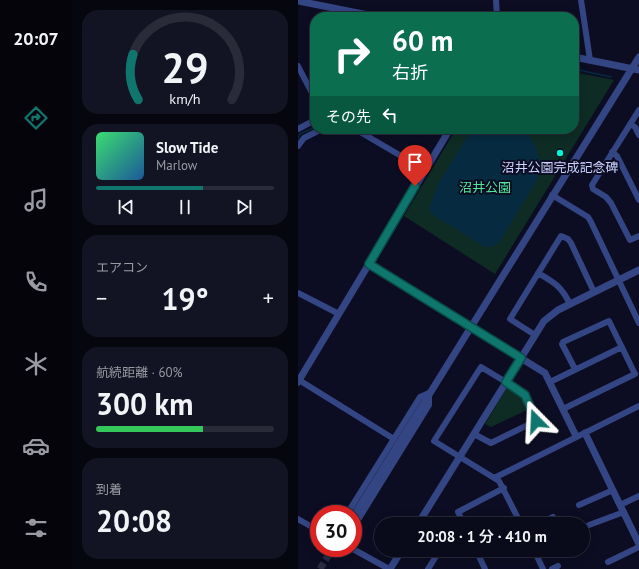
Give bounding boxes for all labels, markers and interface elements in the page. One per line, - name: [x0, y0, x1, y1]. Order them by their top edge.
- text: 60 m: [392, 22, 453, 59]
- text: 20:07: [13, 27, 59, 50]
- icon: right: [326, 28, 378, 80]
- text: 29: [161, 41, 209, 94]
- text: 右折: [392, 61, 428, 84]
- text: km/h: [169, 89, 201, 108]
- icon: directions: [22, 104, 50, 132]
- icon: left: [379, 104, 401, 126]
- text: その先: [326, 107, 371, 126]
- text: Slow Tide: [156, 138, 218, 157]
- pin: [398, 145, 432, 186]
- marker: 沼井公園完成記念碑: [555, 148, 565, 158]
- icon: arrive: [404, 151, 426, 173]
- text: Marlow: [156, 157, 197, 174]
- place label: 沼井公園完成記念碑: [501, 159, 619, 176]
- park label: 沼井公園: [459, 179, 511, 196]
- icon: music: [22, 186, 50, 214]
- icon: previous: [115, 196, 137, 218]
- icon: pause: [174, 196, 196, 218]
- icon: next: [233, 196, 255, 218]
- text: エアコン: [96, 259, 148, 276]
- icon: phone: [22, 268, 50, 296]
- text: 19°: [161, 279, 209, 318]
- text: −: [96, 284, 107, 312]
- text: +: [263, 284, 274, 312]
- icon: climate: [22, 350, 50, 378]
- text: 航続距離 · 60%: [96, 364, 183, 381]
- text: 300 km: [96, 384, 194, 423]
- position arrow: [515, 400, 557, 442]
- icon: car: [22, 432, 50, 460]
- text: 到着: [96, 481, 122, 498]
- text: 20:08: [96, 501, 172, 540]
- speed limit sign: 30: [310, 505, 362, 557]
- icon: filters: [22, 514, 50, 542]
- text: 20:08 · 1 分 · 410 m: [417, 527, 547, 546]

